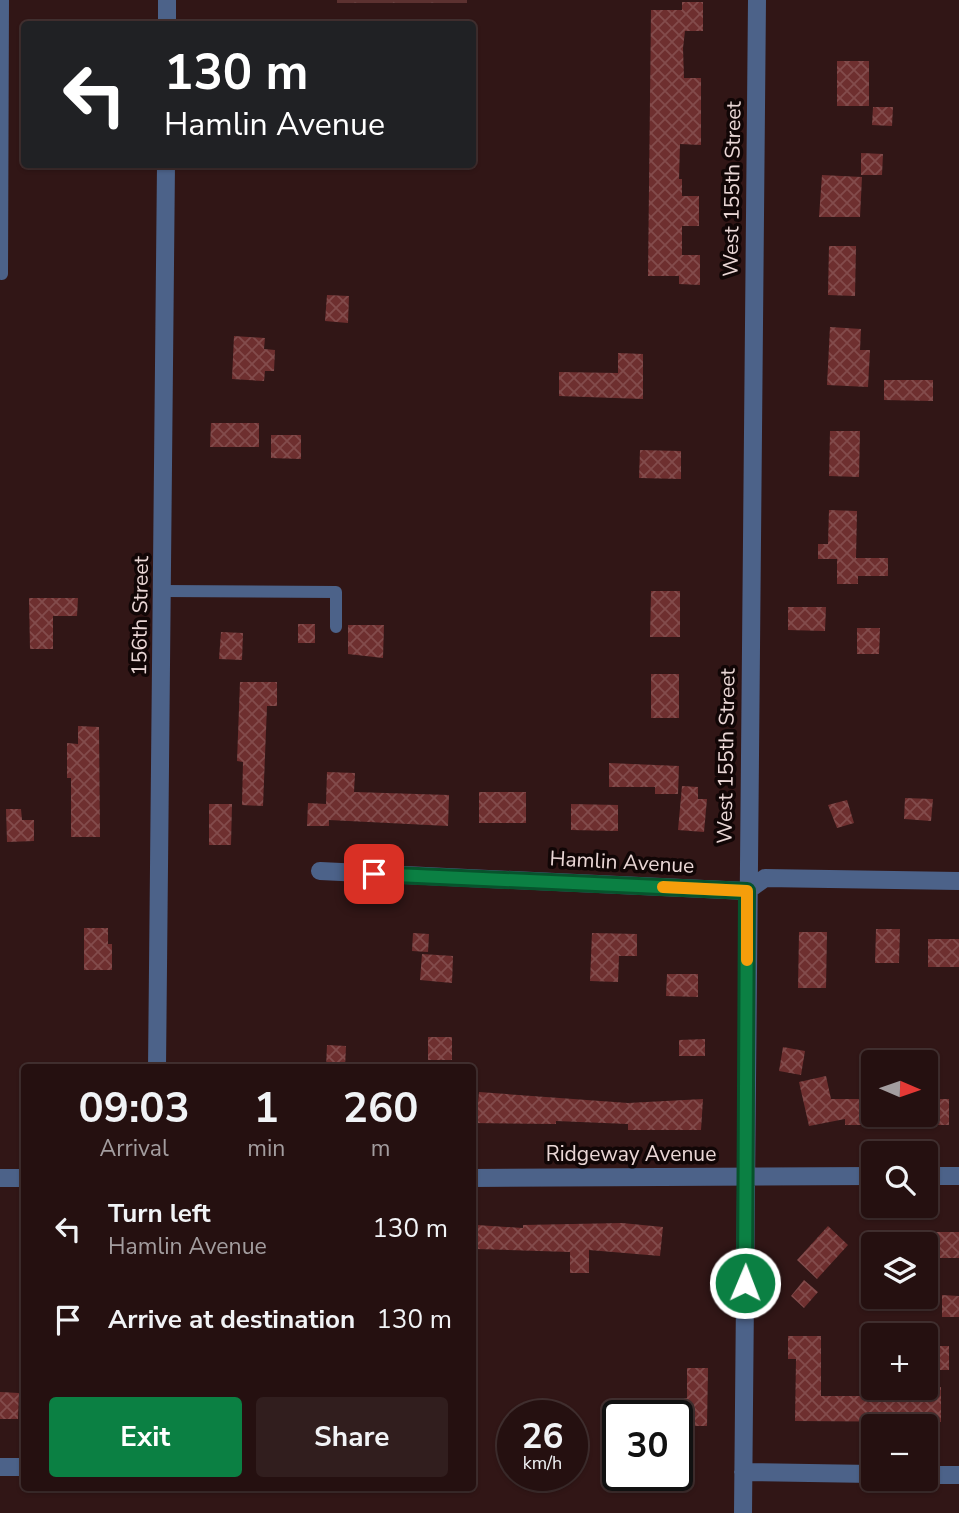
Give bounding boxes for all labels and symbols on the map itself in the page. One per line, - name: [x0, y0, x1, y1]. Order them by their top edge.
- street label: West 155th Street: [716, 100, 748, 277]
- street label: 156th Street: [125, 555, 155, 676]
- street label: West 155th Street: [710, 667, 742, 844]
- pin: [344, 844, 404, 904]
- street label: Hamlin Avenue: [549, 844, 695, 880]
- north arrow: [861, 1050, 938, 1127]
- street label: Ridgeway Avenue: [546, 1140, 716, 1168]
- position arrow: [708, 1246, 782, 1320]
- speed limit sign: 30: [602, 1400, 693, 1491]

